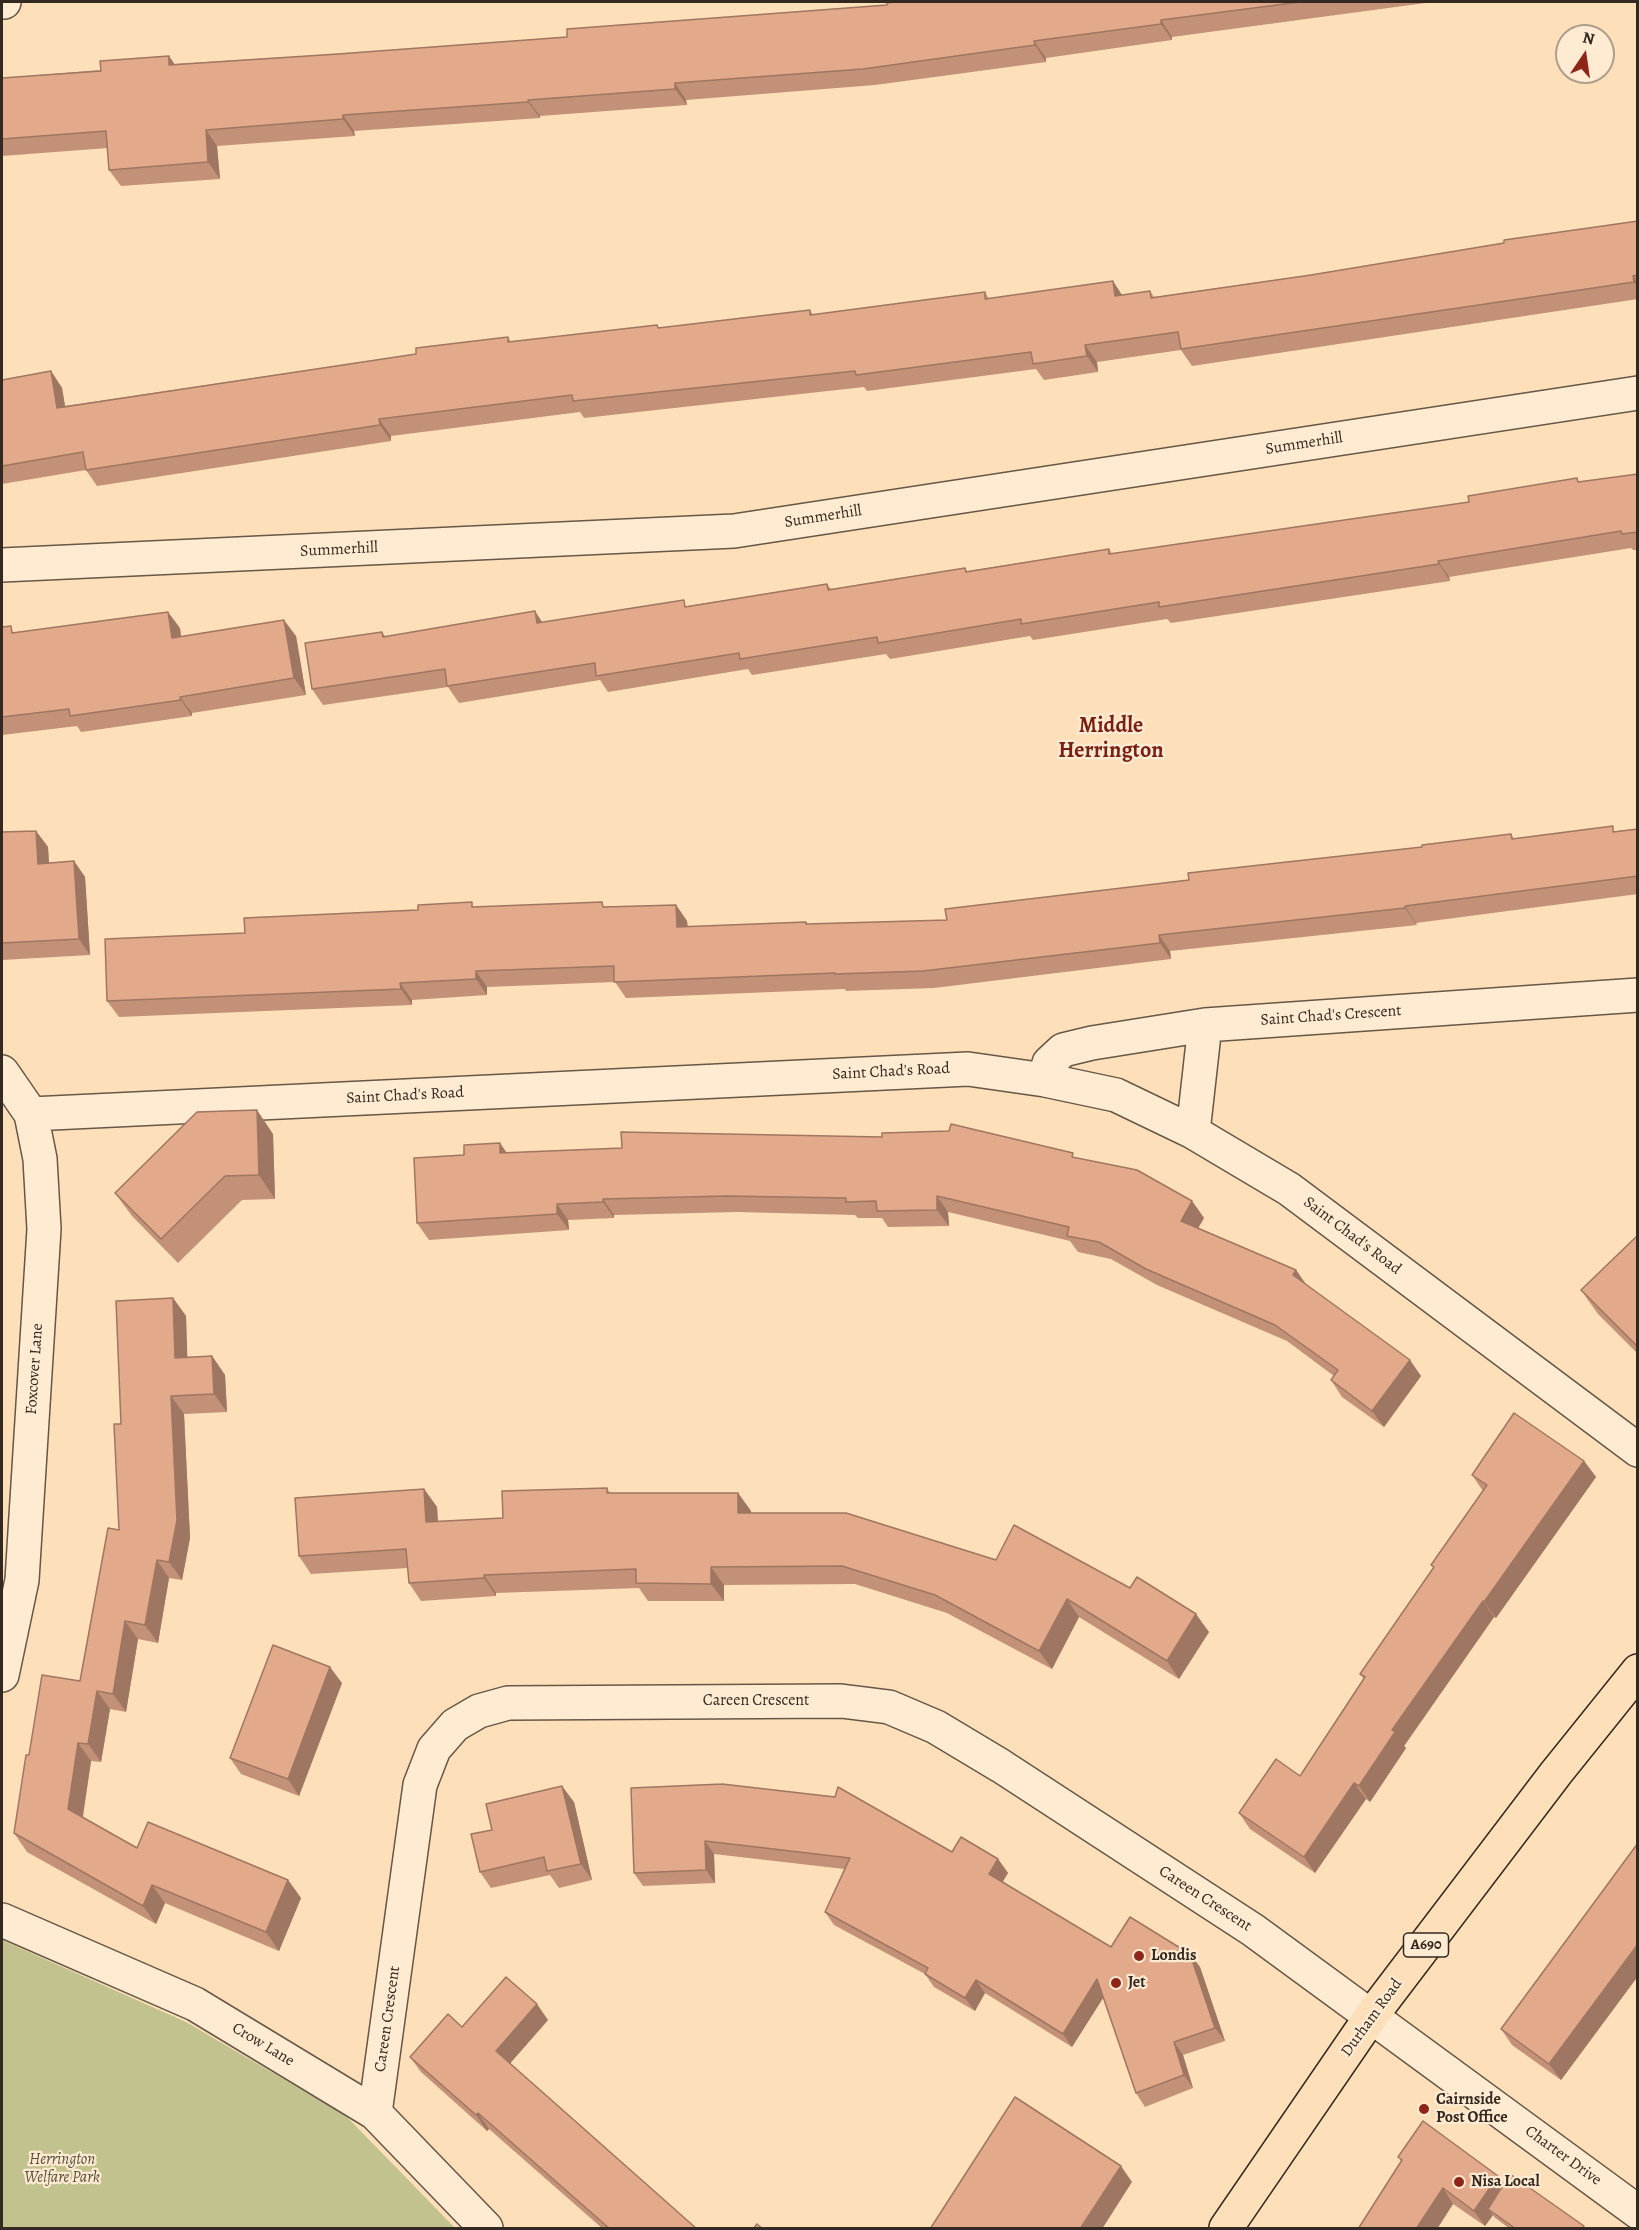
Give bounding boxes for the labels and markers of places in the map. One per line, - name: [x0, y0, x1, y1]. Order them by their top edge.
- place label: Londis: [1151, 1946, 1197, 1966]
- marker: Londis: [1132, 1949, 1146, 1963]
- place label: Jet: [1128, 1973, 1146, 1993]
- marker: Jet: [1109, 1976, 1123, 1990]
- place label: Cairnside Post Office: [1436, 2090, 1508, 2128]
- marker: Cairnside Post Office: [1417, 2102, 1431, 2116]
- place label: Nisa Local: [1471, 2172, 1540, 2192]
- marker: Nisa Local: [1452, 2175, 1466, 2189]

